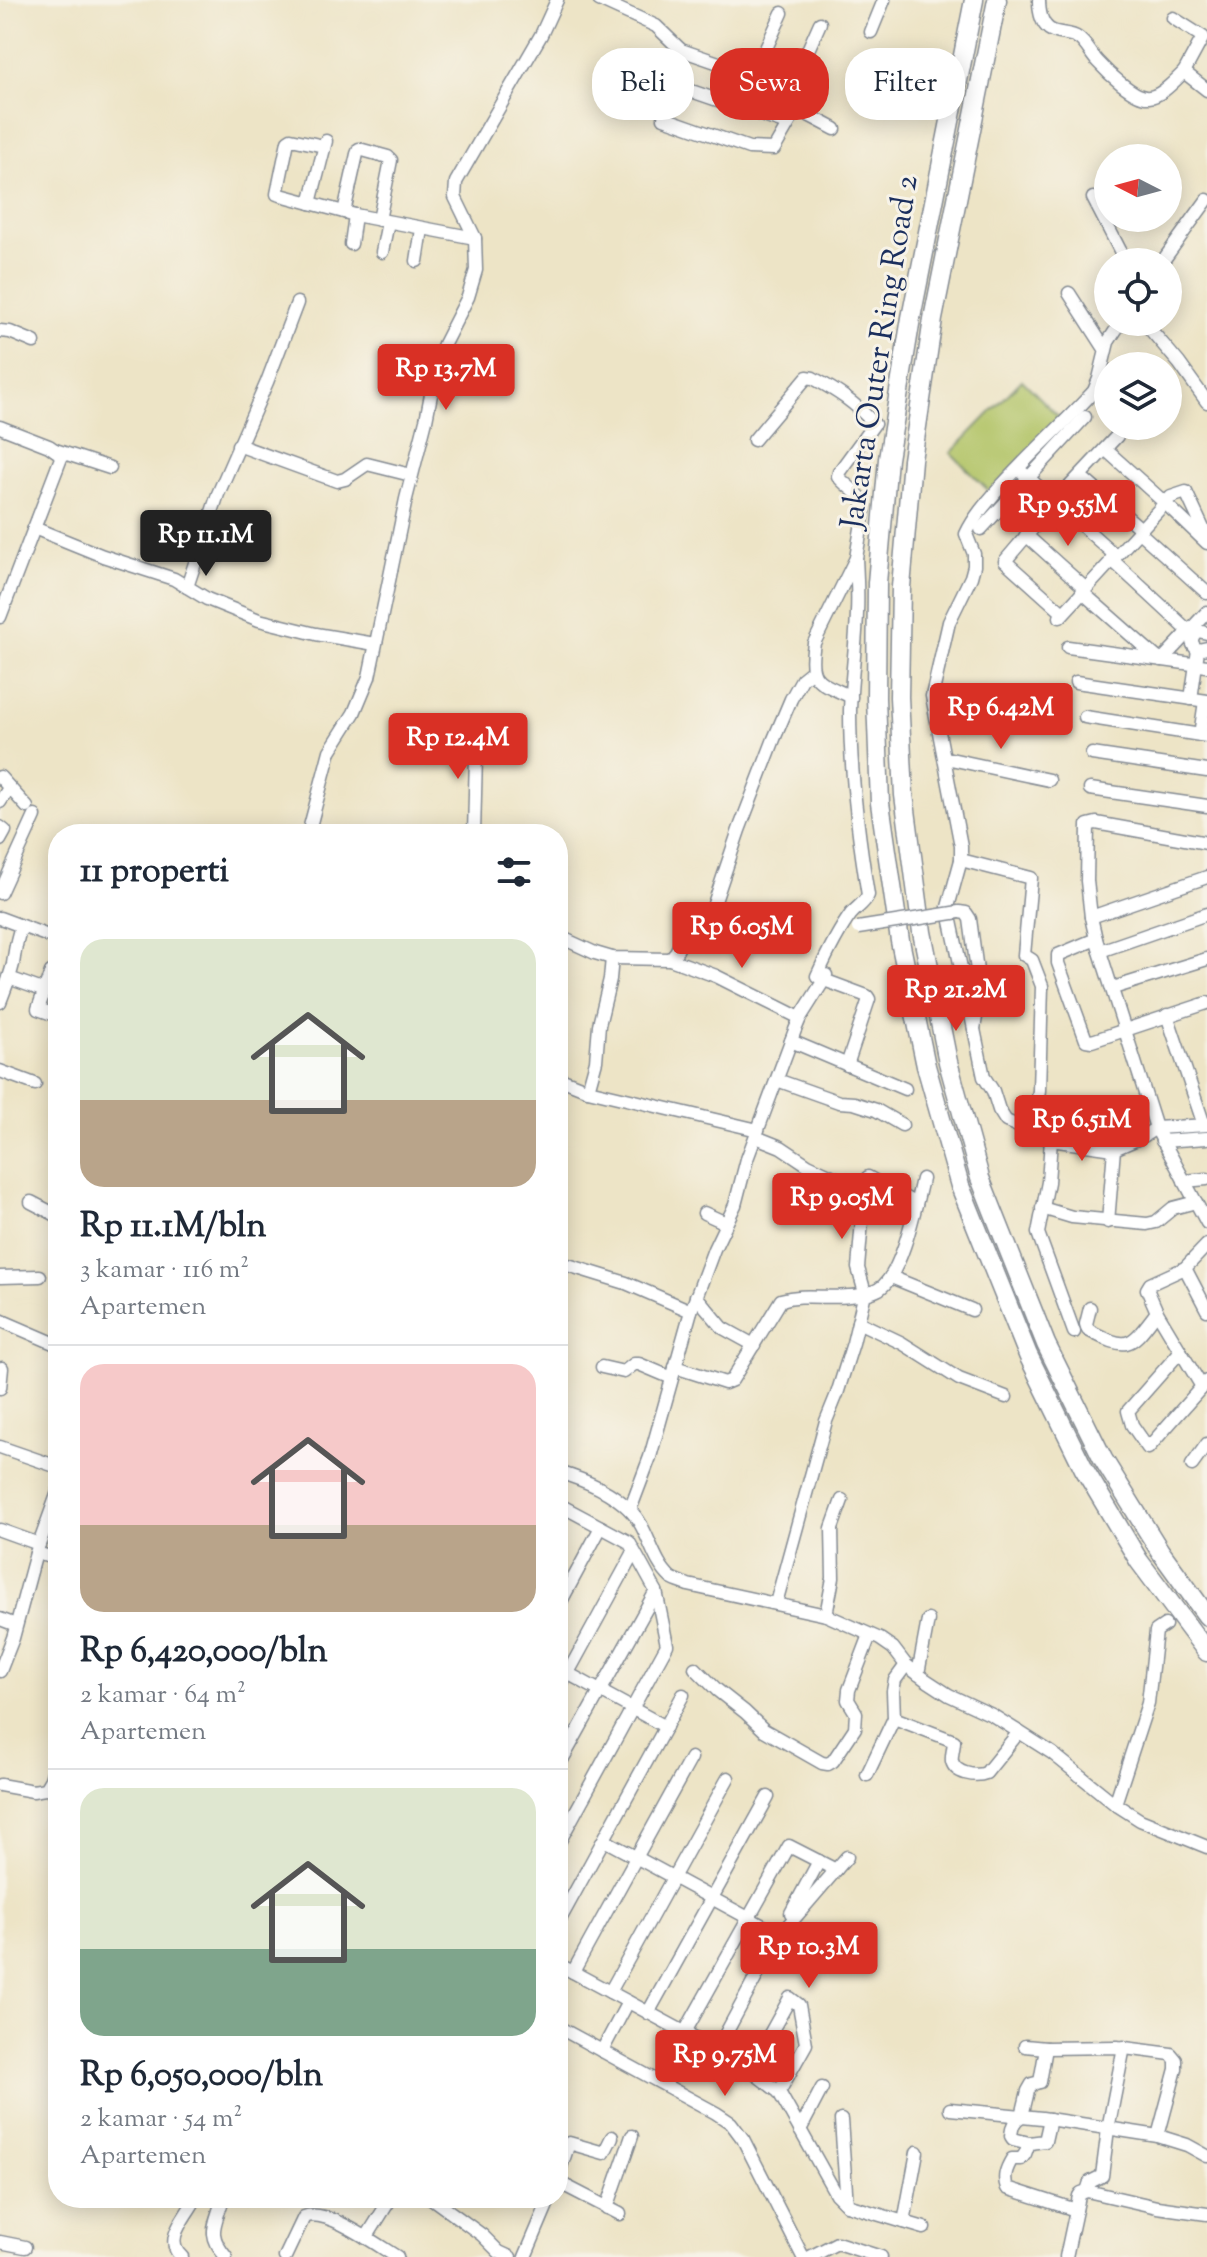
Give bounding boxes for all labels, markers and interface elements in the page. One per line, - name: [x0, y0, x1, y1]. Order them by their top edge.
- chip: Beli: [592, 48, 694, 120]
- chip: Sewa: [710, 48, 829, 120]
- chip: Filter: [845, 48, 965, 120]
- north arrow: [1094, 144, 1182, 232]
- map controls: [1094, 144, 1182, 440]
- street label: Jakarta Outer Ring Road 2: [830, 172, 932, 534]
- button: locate: [1094, 248, 1182, 336]
- pin: Rp 13.7M: [363, 344, 529, 412]
- text: Rp 13.7M: [396, 351, 496, 388]
- button: layers: [1094, 352, 1182, 440]
- pin: Rp 9.55M: [985, 480, 1151, 548]
- text: Rp 9.55M: [1018, 487, 1118, 524]
- pin: Rp 11.1M: [123, 510, 289, 578]
- text: Rp 11.1M: [158, 517, 254, 554]
- pin: Rp 6.42M: [918, 683, 1084, 751]
- text: Rp 6.42M: [948, 690, 1054, 727]
- pin: Rp 12.4M: [375, 713, 541, 781]
- text: Rp 12.4M: [407, 720, 509, 757]
- text: 11 properti: [80, 848, 229, 897]
- icon: filters: [492, 850, 536, 894]
- pin: Rp 6.05M: [659, 902, 825, 970]
- text: Rp 6.05M: [690, 909, 794, 946]
- pin: Rp 21.2M: [873, 965, 1039, 1033]
- text: Rp 21.2M: [905, 972, 1007, 1009]
- icon: home: [236, 991, 380, 1135]
- pin: Rp 6.51M: [999, 1095, 1165, 1163]
- text: Rp 6.51M: [1033, 1102, 1131, 1139]
- pin: Rp 9.05M: [759, 1173, 925, 1241]
- text: Rp 9.05M: [790, 1180, 894, 1217]
- text: Rp 11.1M/bln: [80, 1203, 266, 1252]
- text: 3 kamar · 116 m²: [80, 1252, 249, 1289]
- text: Apartemen: [80, 1289, 206, 1326]
- icon: home: [236, 1416, 380, 1560]
- text: Rp 6,420,000/bln: [80, 1628, 328, 1677]
- text: 2 kamar · 64 m²: [80, 1677, 246, 1714]
- text: Apartemen: [80, 1714, 206, 1751]
- icon: home: [236, 1840, 380, 1984]
- pin: Rp 10.3M: [726, 1922, 892, 1990]
- text: Rp 10.3M: [759, 1929, 859, 1966]
- pin: Rp 9.75M: [642, 2030, 808, 2098]
- text: Rp 9.75M: [673, 2037, 777, 2074]
- text: Rp 6,050,000/bln: [80, 2052, 323, 2101]
- text: 2 kamar · 54 m²: [80, 2101, 242, 2138]
- text: Apartemen: [80, 2138, 206, 2175]

